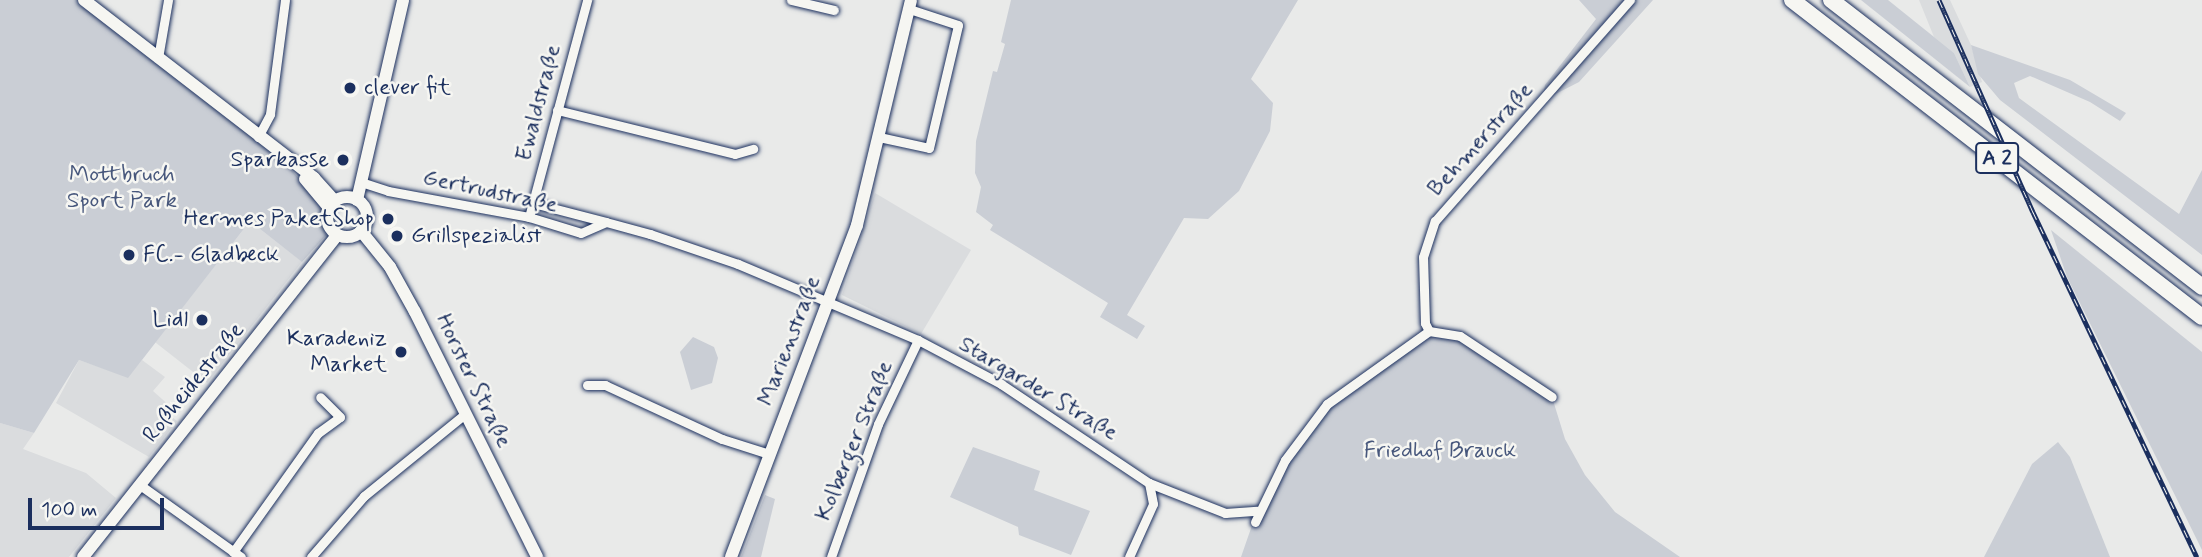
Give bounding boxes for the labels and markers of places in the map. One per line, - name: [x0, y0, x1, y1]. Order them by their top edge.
- place label: clever fit: [364, 74, 451, 102]
- marker: clever fit: [342, 80, 358, 96]
- place label: Sparkasse: [231, 146, 329, 174]
- marker: Sparkasse: [335, 152, 351, 168]
- place label: Hermes PaketShop: [186, 205, 374, 233]
- marker: Hermes PaketShop: [380, 211, 396, 227]
- place label: Grillspezialist: [411, 222, 542, 250]
- marker: Grillspezialist: [389, 228, 405, 244]
- place label: FC.- Gladbeck: [143, 241, 279, 269]
- marker: FC.- Gladbeck: [121, 247, 137, 263]
- place label: Lidl: [152, 306, 188, 334]
- marker: Lidl: [194, 312, 210, 328]
- place label: Karadeniz Market: [287, 325, 387, 379]
- marker: Karadeniz Market: [393, 344, 409, 360]

